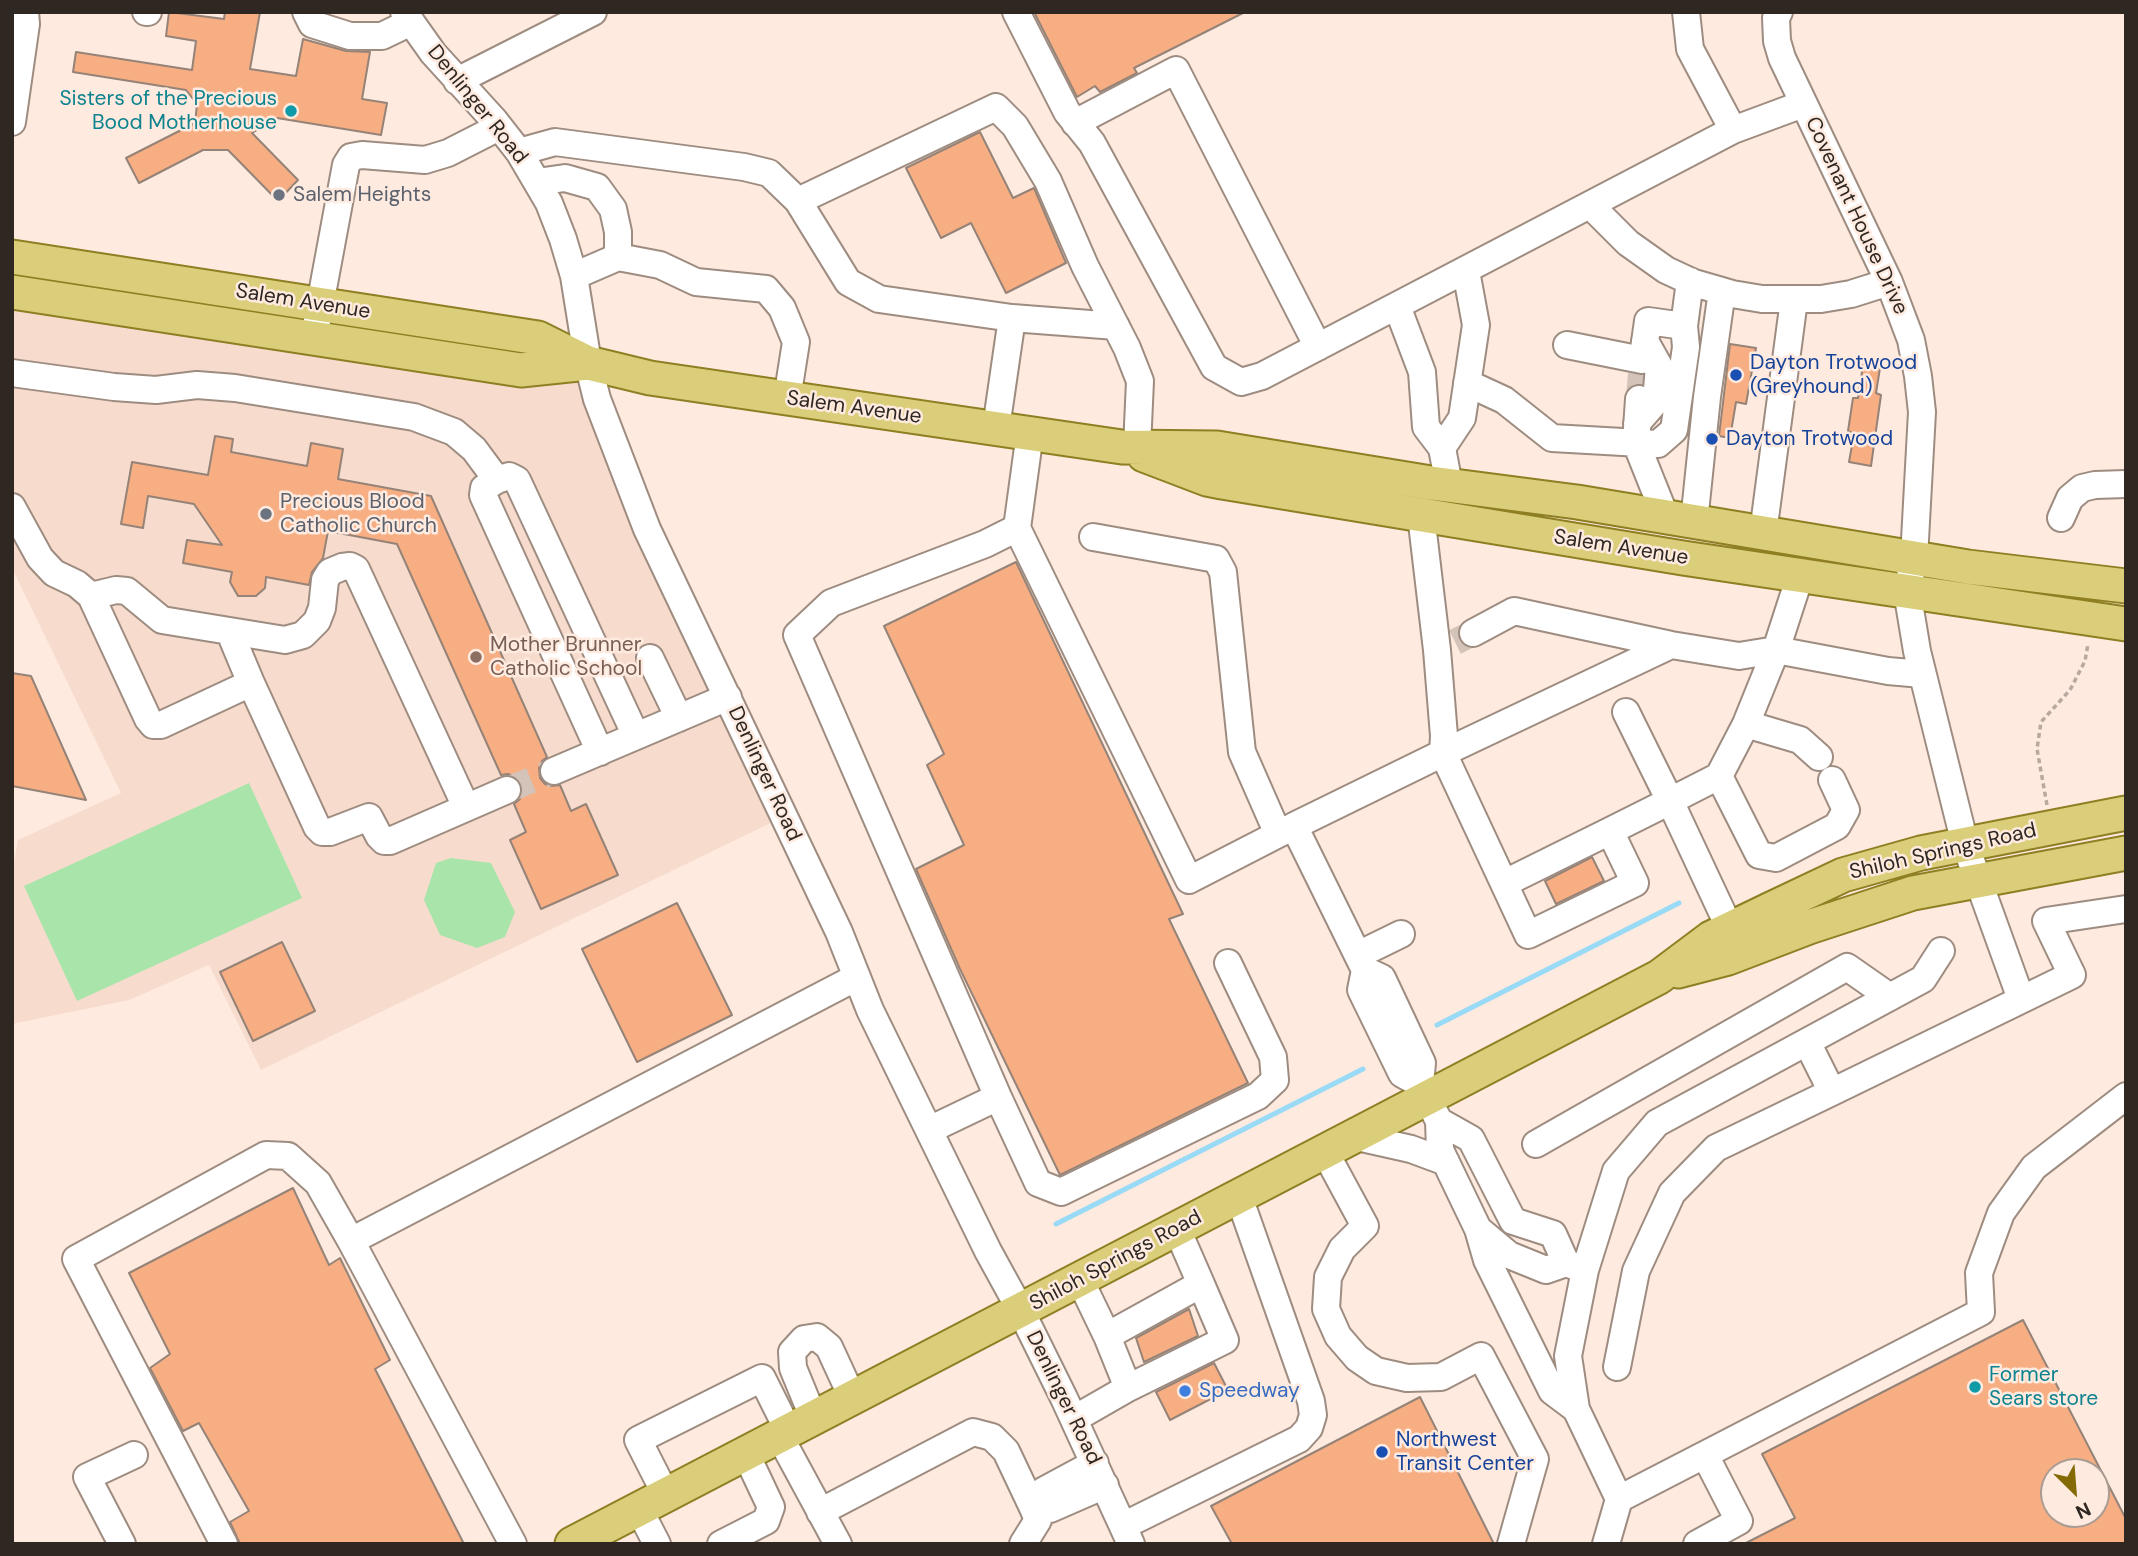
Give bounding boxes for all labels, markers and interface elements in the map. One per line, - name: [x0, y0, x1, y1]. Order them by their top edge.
- street label: Denlinger Road: [421, 40, 533, 170]
- place label: Sisters of the Precious Bood Motherhouse: [59, 86, 277, 136]
- marker: Sisters of the Precious Bood Motherhouse: [283, 103, 299, 119]
- street label: Covenant House Drive: [1799, 113, 1913, 319]
- place label: Salem Heights: [293, 182, 431, 208]
- marker: Salem Heights: [271, 187, 287, 203]
- street label: Salem Avenue: [234, 279, 372, 325]
- place label: Dayton Trotwood (Greyhound): [1750, 350, 1917, 400]
- marker: Dayton Trotwood (Greyhound): [1728, 367, 1744, 383]
- street label: Salem Avenue: [785, 386, 923, 430]
- place label: Dayton Trotwood: [1726, 426, 1893, 452]
- marker: Dayton Trotwood: [1704, 431, 1720, 447]
- place label: Precious Blood Catholic Church: [280, 489, 437, 539]
- marker: Precious Blood Catholic Church: [258, 506, 274, 522]
- street label: Salem Avenue: [1552, 525, 1690, 571]
- place label: Mother Brunner Catholic School: [490, 632, 642, 682]
- marker: Mother Brunner Catholic School: [468, 649, 484, 665]
- street label: Denlinger Road: [722, 703, 806, 845]
- street label: Shiloh Springs Road: [1847, 818, 2039, 886]
- street label: Shiloh Springs Road: [1026, 1205, 1206, 1317]
- street label: Denlinger Road: [1020, 1327, 1106, 1469]
- place label: Former Sears store: [1989, 1362, 2098, 1412]
- place label: Speedway: [1199, 1378, 1300, 1404]
- marker: Former Sears store: [1967, 1379, 1983, 1395]
- marker: Speedway: [1177, 1383, 1193, 1399]
- place label: Northwest Transit Center: [1396, 1427, 1534, 1477]
- marker: Northwest Transit Center: [1374, 1444, 1390, 1460]
- north arrow: [2040, 1458, 2110, 1528]
- text: N: [2072, 1496, 2095, 1525]

